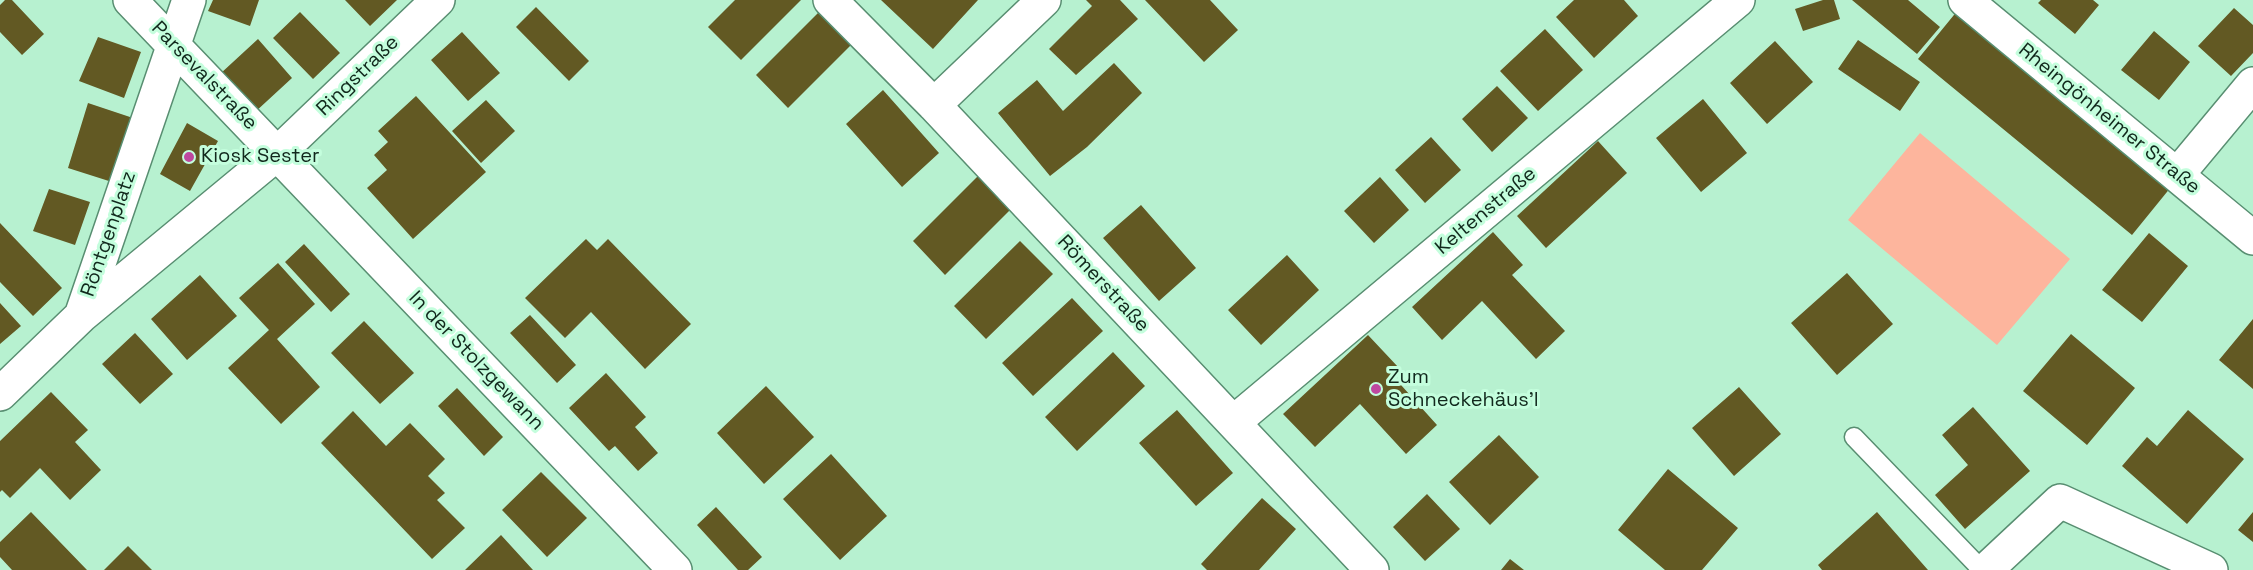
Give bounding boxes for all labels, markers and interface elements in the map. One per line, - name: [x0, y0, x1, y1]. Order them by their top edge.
- street label: Parsevalstraße: [146, 17, 262, 135]
- street label: Ringstraße: [312, 31, 404, 121]
- street label: Rheingönheimer Straße: [2013, 38, 2205, 200]
- place label: Kiosk Sester: [201, 145, 320, 169]
- marker: Kiosk Sester: [182, 150, 196, 164]
- street label: Keltenstraße: [1431, 162, 1541, 260]
- street label: Röntgenplatz: [76, 168, 142, 300]
- street label: Römerstraße: [1052, 230, 1154, 338]
- street label: In der Stolzgewann: [403, 286, 549, 436]
- place label: Zum Schneckehäus'l: [1388, 366, 1539, 413]
- marker: Zum Schneckehäus'l: [1369, 382, 1383, 396]

